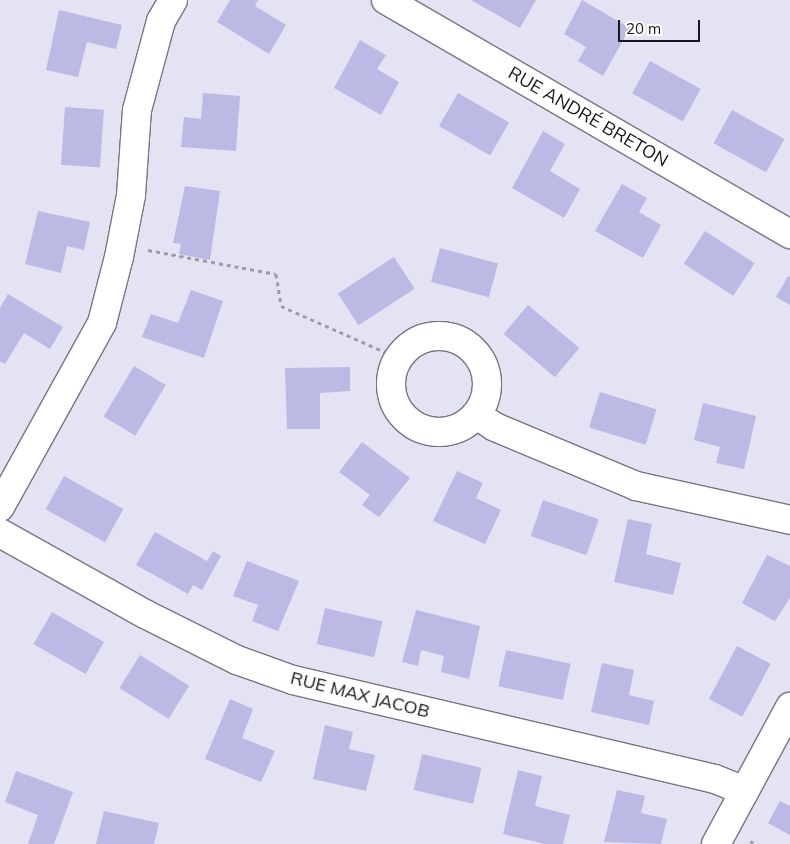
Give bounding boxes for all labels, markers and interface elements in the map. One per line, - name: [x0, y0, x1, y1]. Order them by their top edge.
- scale bar: [620, 10, 702, 42]
- text: 20 m: [626, 19, 661, 38]
- street label: RUE ANDRÉ BRETON: [504, 62, 672, 172]
- street label: RUE MAX JACOB: [288, 667, 432, 723]

